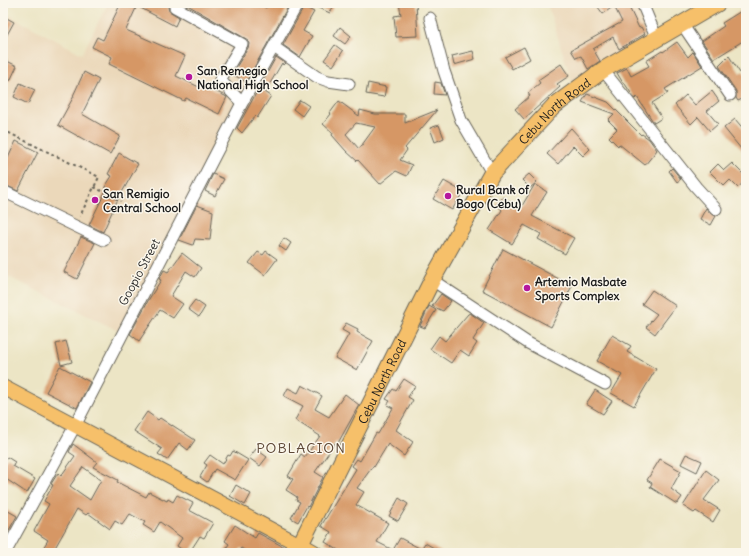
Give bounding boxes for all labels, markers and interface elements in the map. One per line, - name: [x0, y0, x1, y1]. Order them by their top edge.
- place label: San Remegio National High School: [197, 63, 309, 93]
- marker: San Remegio National High School: [184, 72, 194, 82]
- street label: Cebu North Road: [515, 74, 593, 147]
- place label: Rural Bank of Bogo (Cebu): [456, 182, 530, 212]
- place label: San Remigio Central School: [103, 186, 181, 215]
- marker: Rural Bank of Bogo (Cebu): [443, 191, 453, 201]
- marker: San Remigio Central School: [90, 195, 100, 205]
- street label: Goopio Street: [115, 236, 163, 308]
- place label: Artemio Masbate Sports Complex: [535, 274, 627, 304]
- marker: Artemio Masbate Sports Complex: [522, 283, 532, 293]
- street label: Cebu North Road: [354, 337, 409, 426]
- district label: POBLACION: [256, 439, 346, 457]

